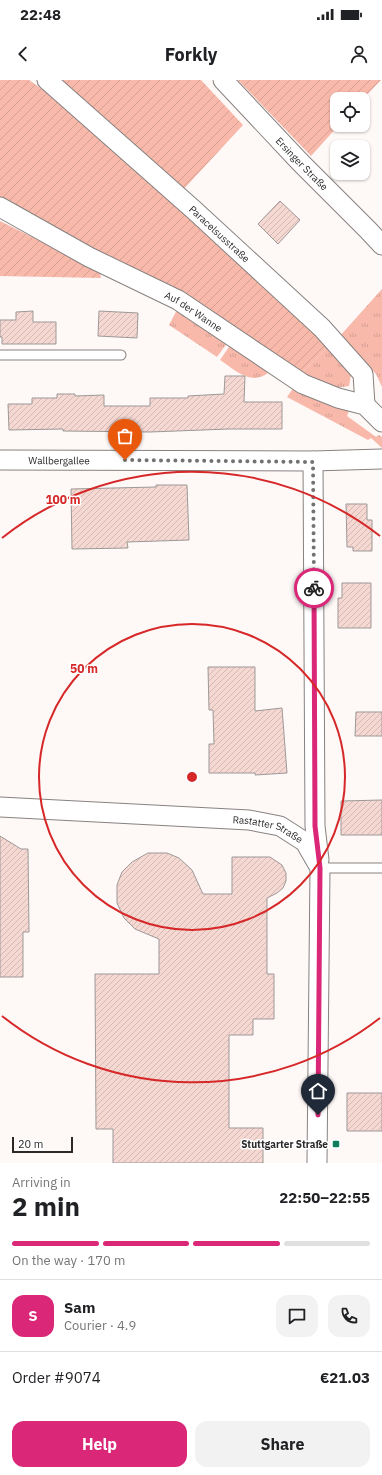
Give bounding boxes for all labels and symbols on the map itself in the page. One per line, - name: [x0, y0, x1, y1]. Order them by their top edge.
- street label: Ersinger Straße: [273, 134, 331, 194]
- street label: Paracelsusstraße: [186, 203, 253, 266]
- street label: Auf der Wanne: [162, 289, 225, 335]
- pin: [108, 419, 142, 460]
- street label: Wallbergallee: [28, 454, 90, 467]
- text: 100 m: [45, 492, 81, 507]
- courier: [294, 568, 334, 608]
- text: 50 m: [70, 661, 98, 676]
- centre of rings: [185, 770, 199, 784]
- street label: Rastatter Straße: [232, 813, 306, 846]
- pin: [301, 1074, 335, 1115]
- scale bar: [12, 1135, 73, 1154]
- place label: Stuttgarter Straße: [241, 1138, 328, 1151]
- marker: Stuttgarter Straße: [331, 1139, 341, 1149]

